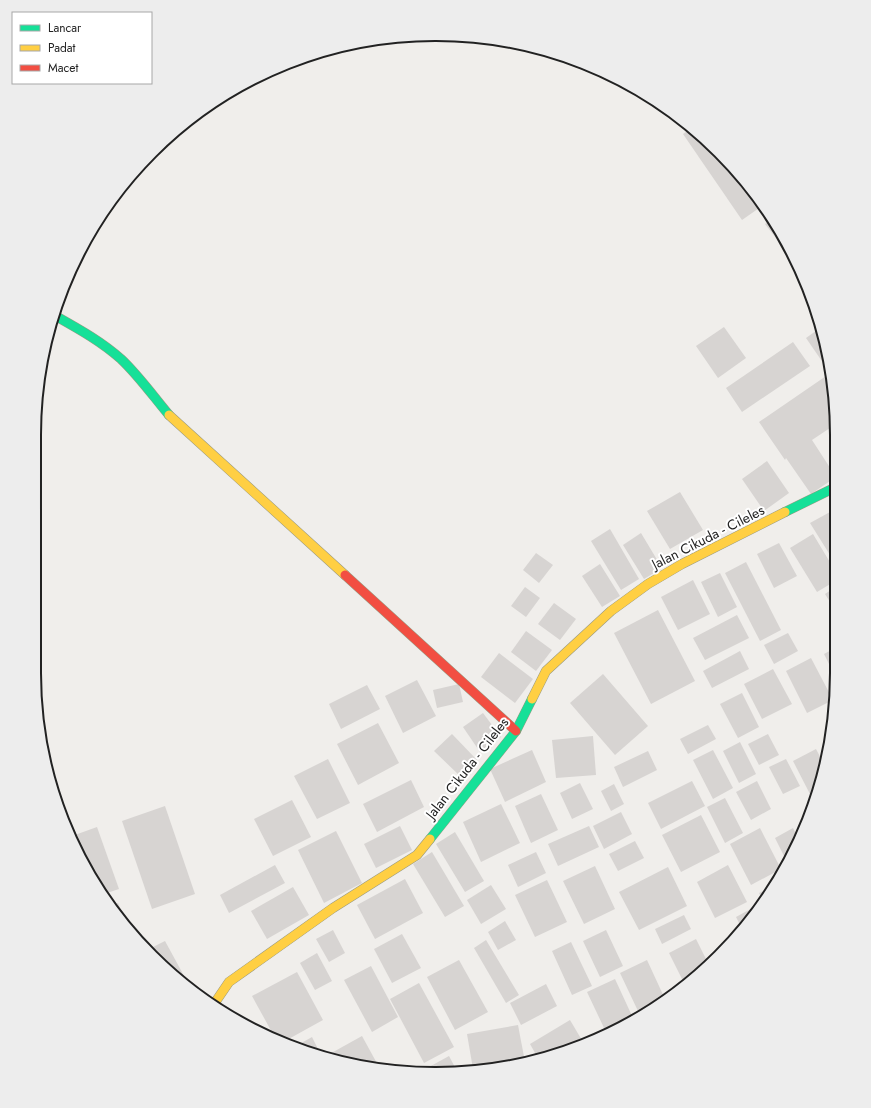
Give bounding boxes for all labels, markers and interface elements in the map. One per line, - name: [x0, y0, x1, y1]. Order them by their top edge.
- legend: [12, 12, 152, 84]
- text: Lancar: [48, 19, 82, 37]
- text: Padat: [48, 39, 76, 57]
- text: Macet: [48, 59, 78, 77]
- street label: Jalan Cikuda - Cileles: [646, 500, 768, 575]
- street label: Jalan Cikuda - Cileles: [420, 713, 513, 825]

